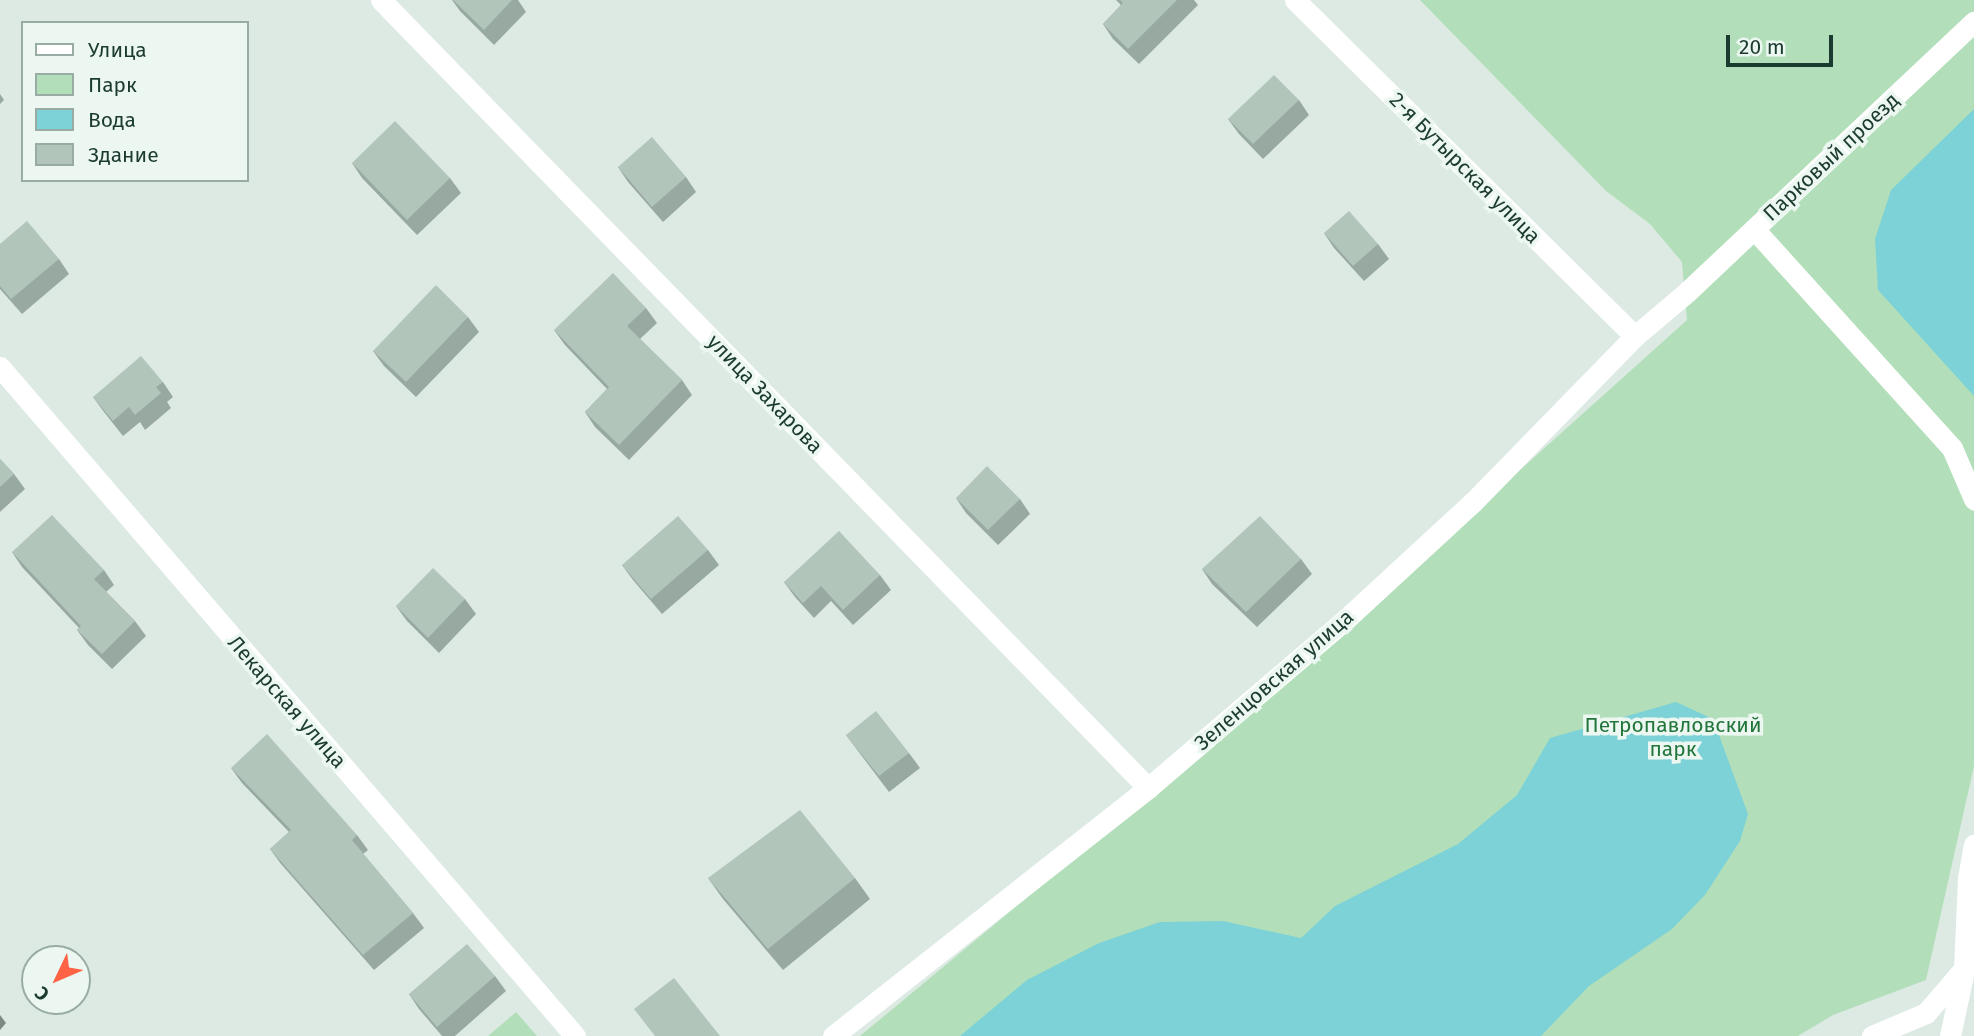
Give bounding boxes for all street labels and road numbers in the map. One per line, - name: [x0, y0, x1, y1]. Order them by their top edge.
- street label: 2-я Бутырская улица: [1384, 87, 1546, 249]
- street label: Парковый проезд: [1758, 88, 1904, 226]
- street label: улица Захарова: [702, 329, 828, 459]
- street label: Зеленцовская улица: [1190, 604, 1358, 756]
- street label: Лекарская улица: [223, 631, 351, 773]

